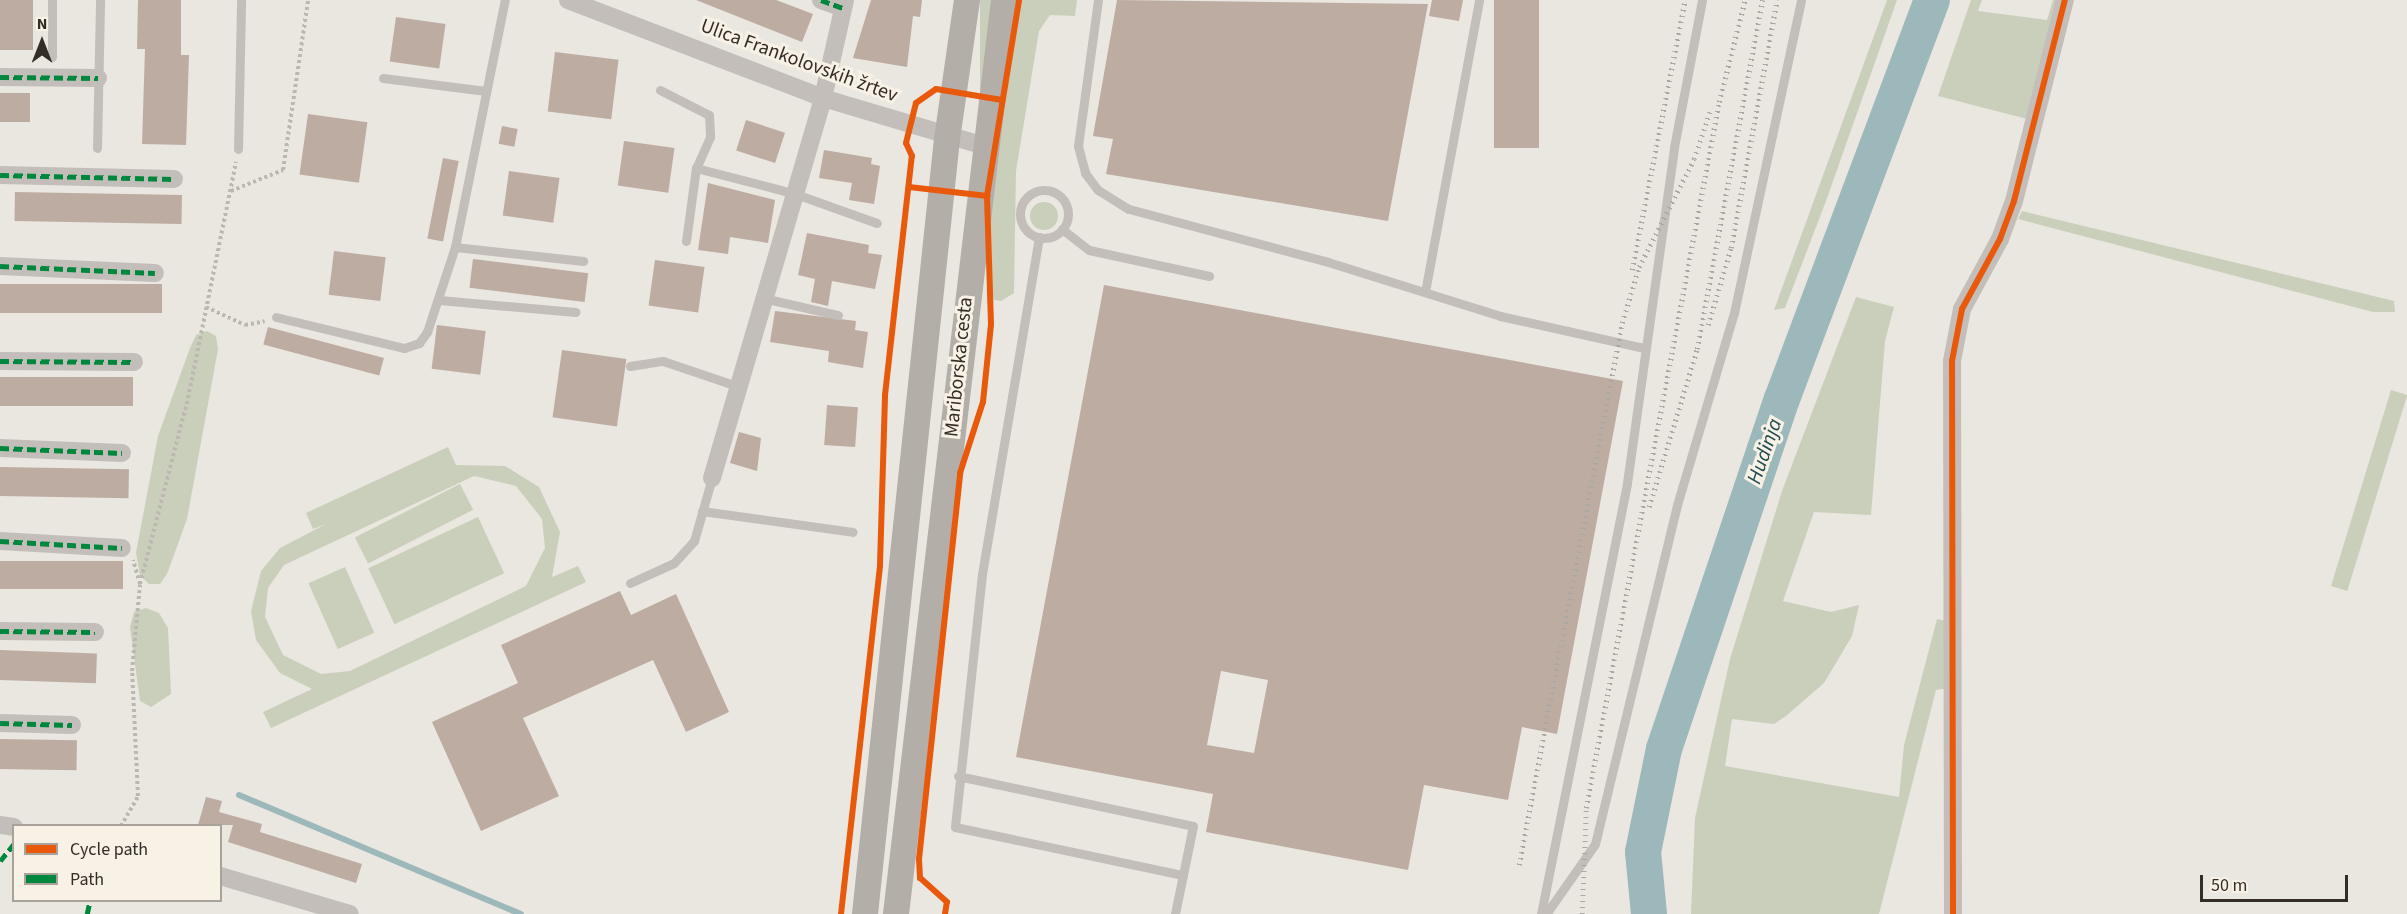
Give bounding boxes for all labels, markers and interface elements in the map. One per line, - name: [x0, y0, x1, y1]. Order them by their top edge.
- north arrow: [12, 12, 72, 72]
- text: N: [37, 13, 47, 35]
- street label: Ulica Frankolovskih žrtev: [697, 14, 901, 108]
- street label: Mariborska cesta: [940, 296, 978, 438]
- water label: Hudinja: [1741, 415, 1787, 487]
- legend: [12, 824, 222, 902]
- text: Cycle path: [70, 837, 148, 862]
- scale bar: [2203, 863, 2352, 901]
- text: Path: [70, 867, 104, 892]
- text: 50 m: [2211, 873, 2247, 898]

